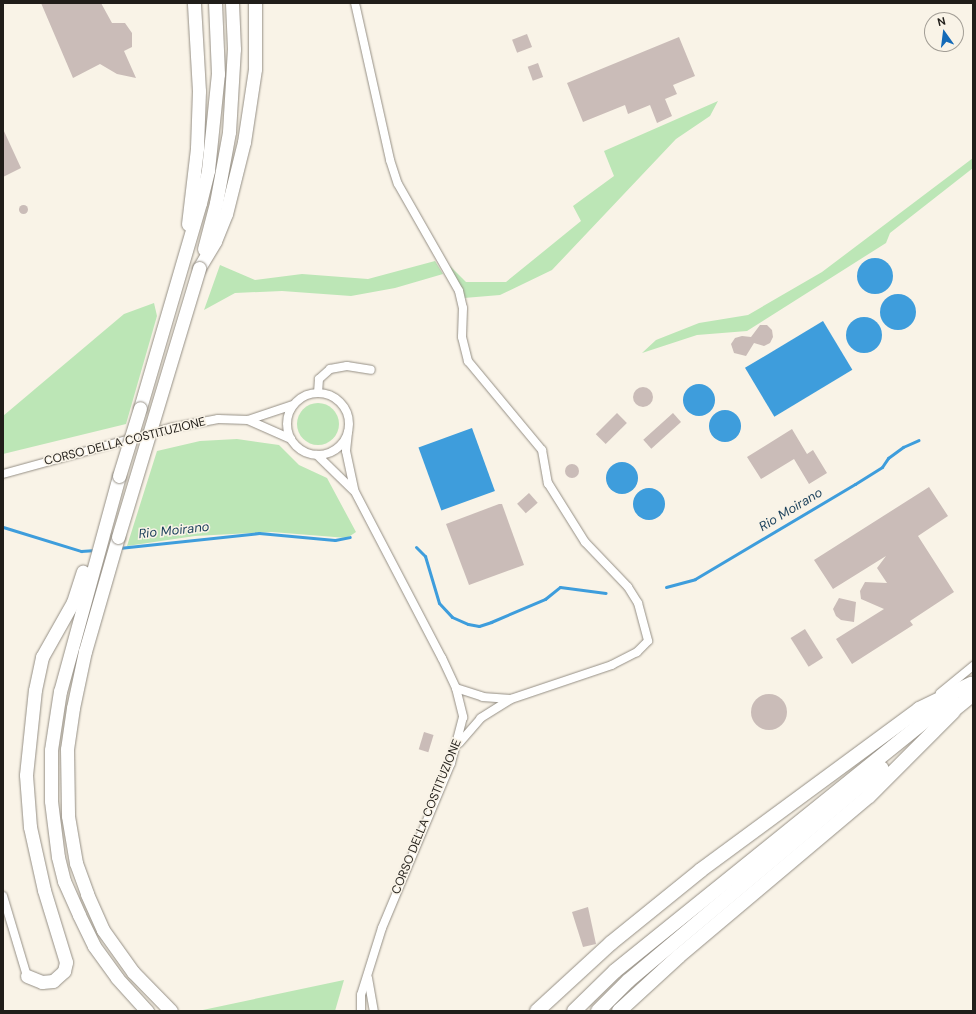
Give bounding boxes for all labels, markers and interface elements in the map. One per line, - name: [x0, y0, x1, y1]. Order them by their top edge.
- north arrow: [924, 12, 964, 52]
- text: N: [936, 14, 947, 29]
- street label: CORSO DELLA COSTITUZIONE: [43, 415, 207, 469]
- water label: Rio Moirano: [756, 485, 826, 535]
- water label: Rio Moirano: [138, 520, 210, 542]
- street label: CORSO DELLA COSTITUZIONE: [389, 737, 465, 897]

